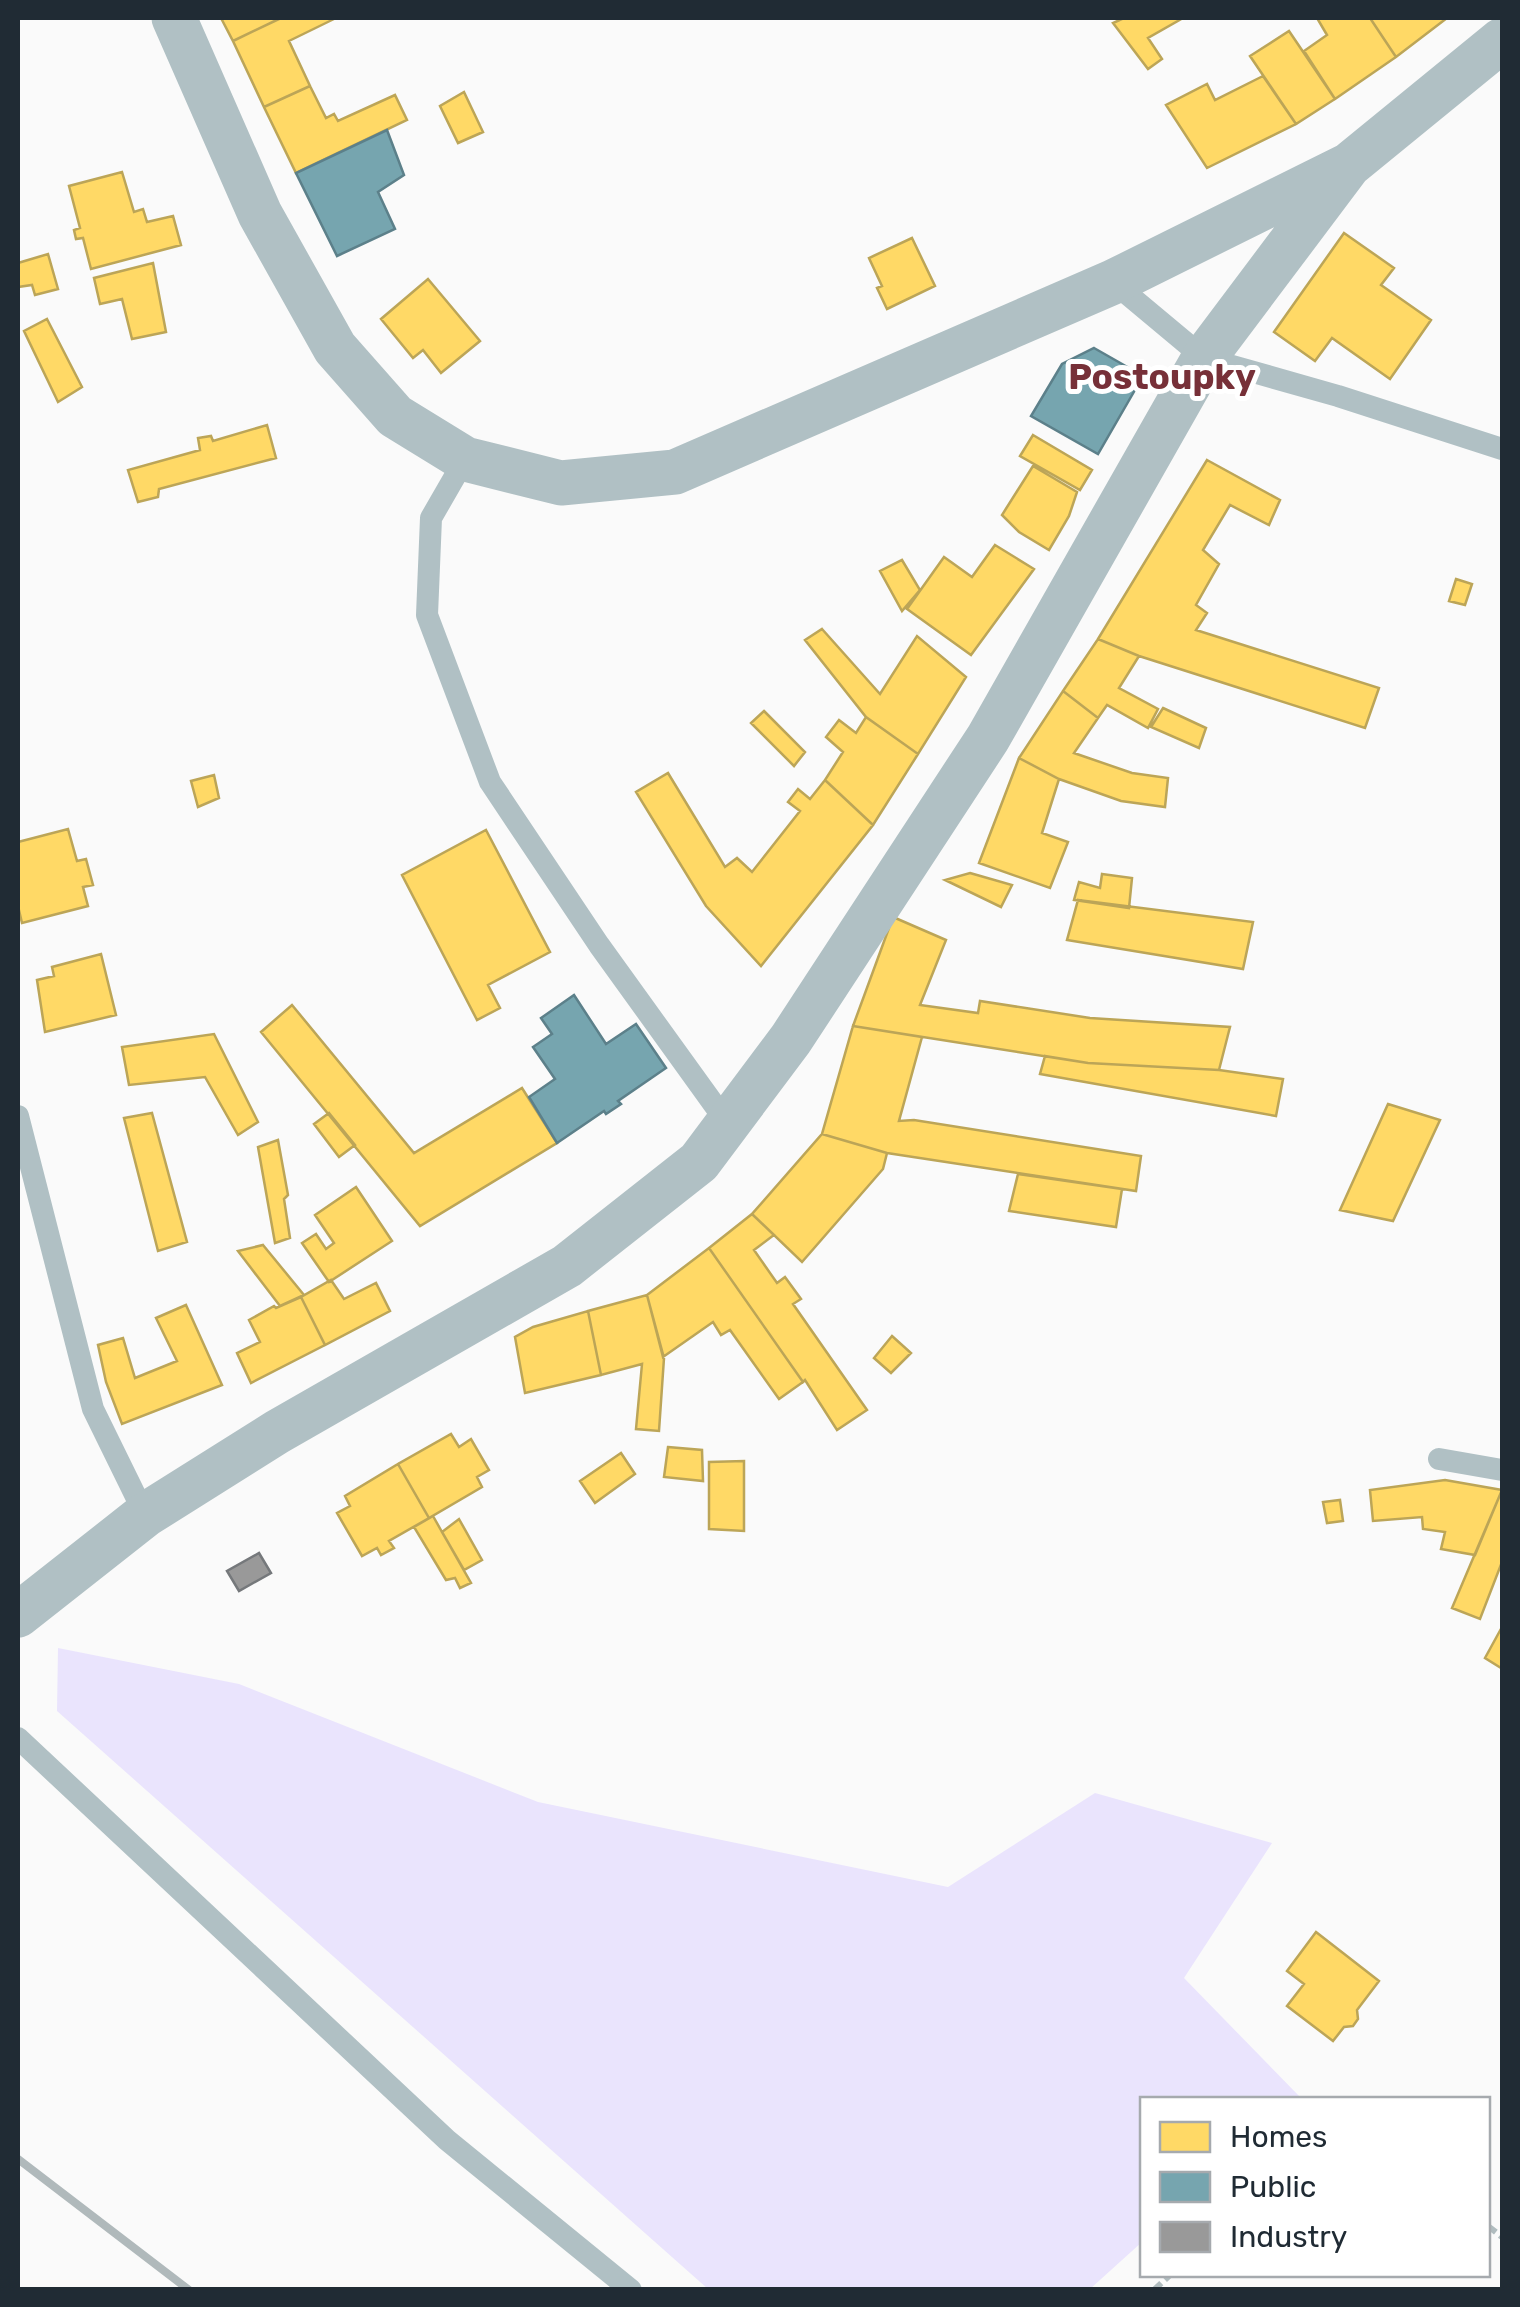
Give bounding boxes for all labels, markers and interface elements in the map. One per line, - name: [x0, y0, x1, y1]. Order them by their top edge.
- district label: Postoupky: [1068, 356, 1256, 398]
- legend: [1140, 2097, 1490, 2277]
- text: Homes: [1230, 2119, 1327, 2155]
- text: Public: [1230, 2169, 1316, 2205]
- text: Industry: [1230, 2219, 1347, 2255]

